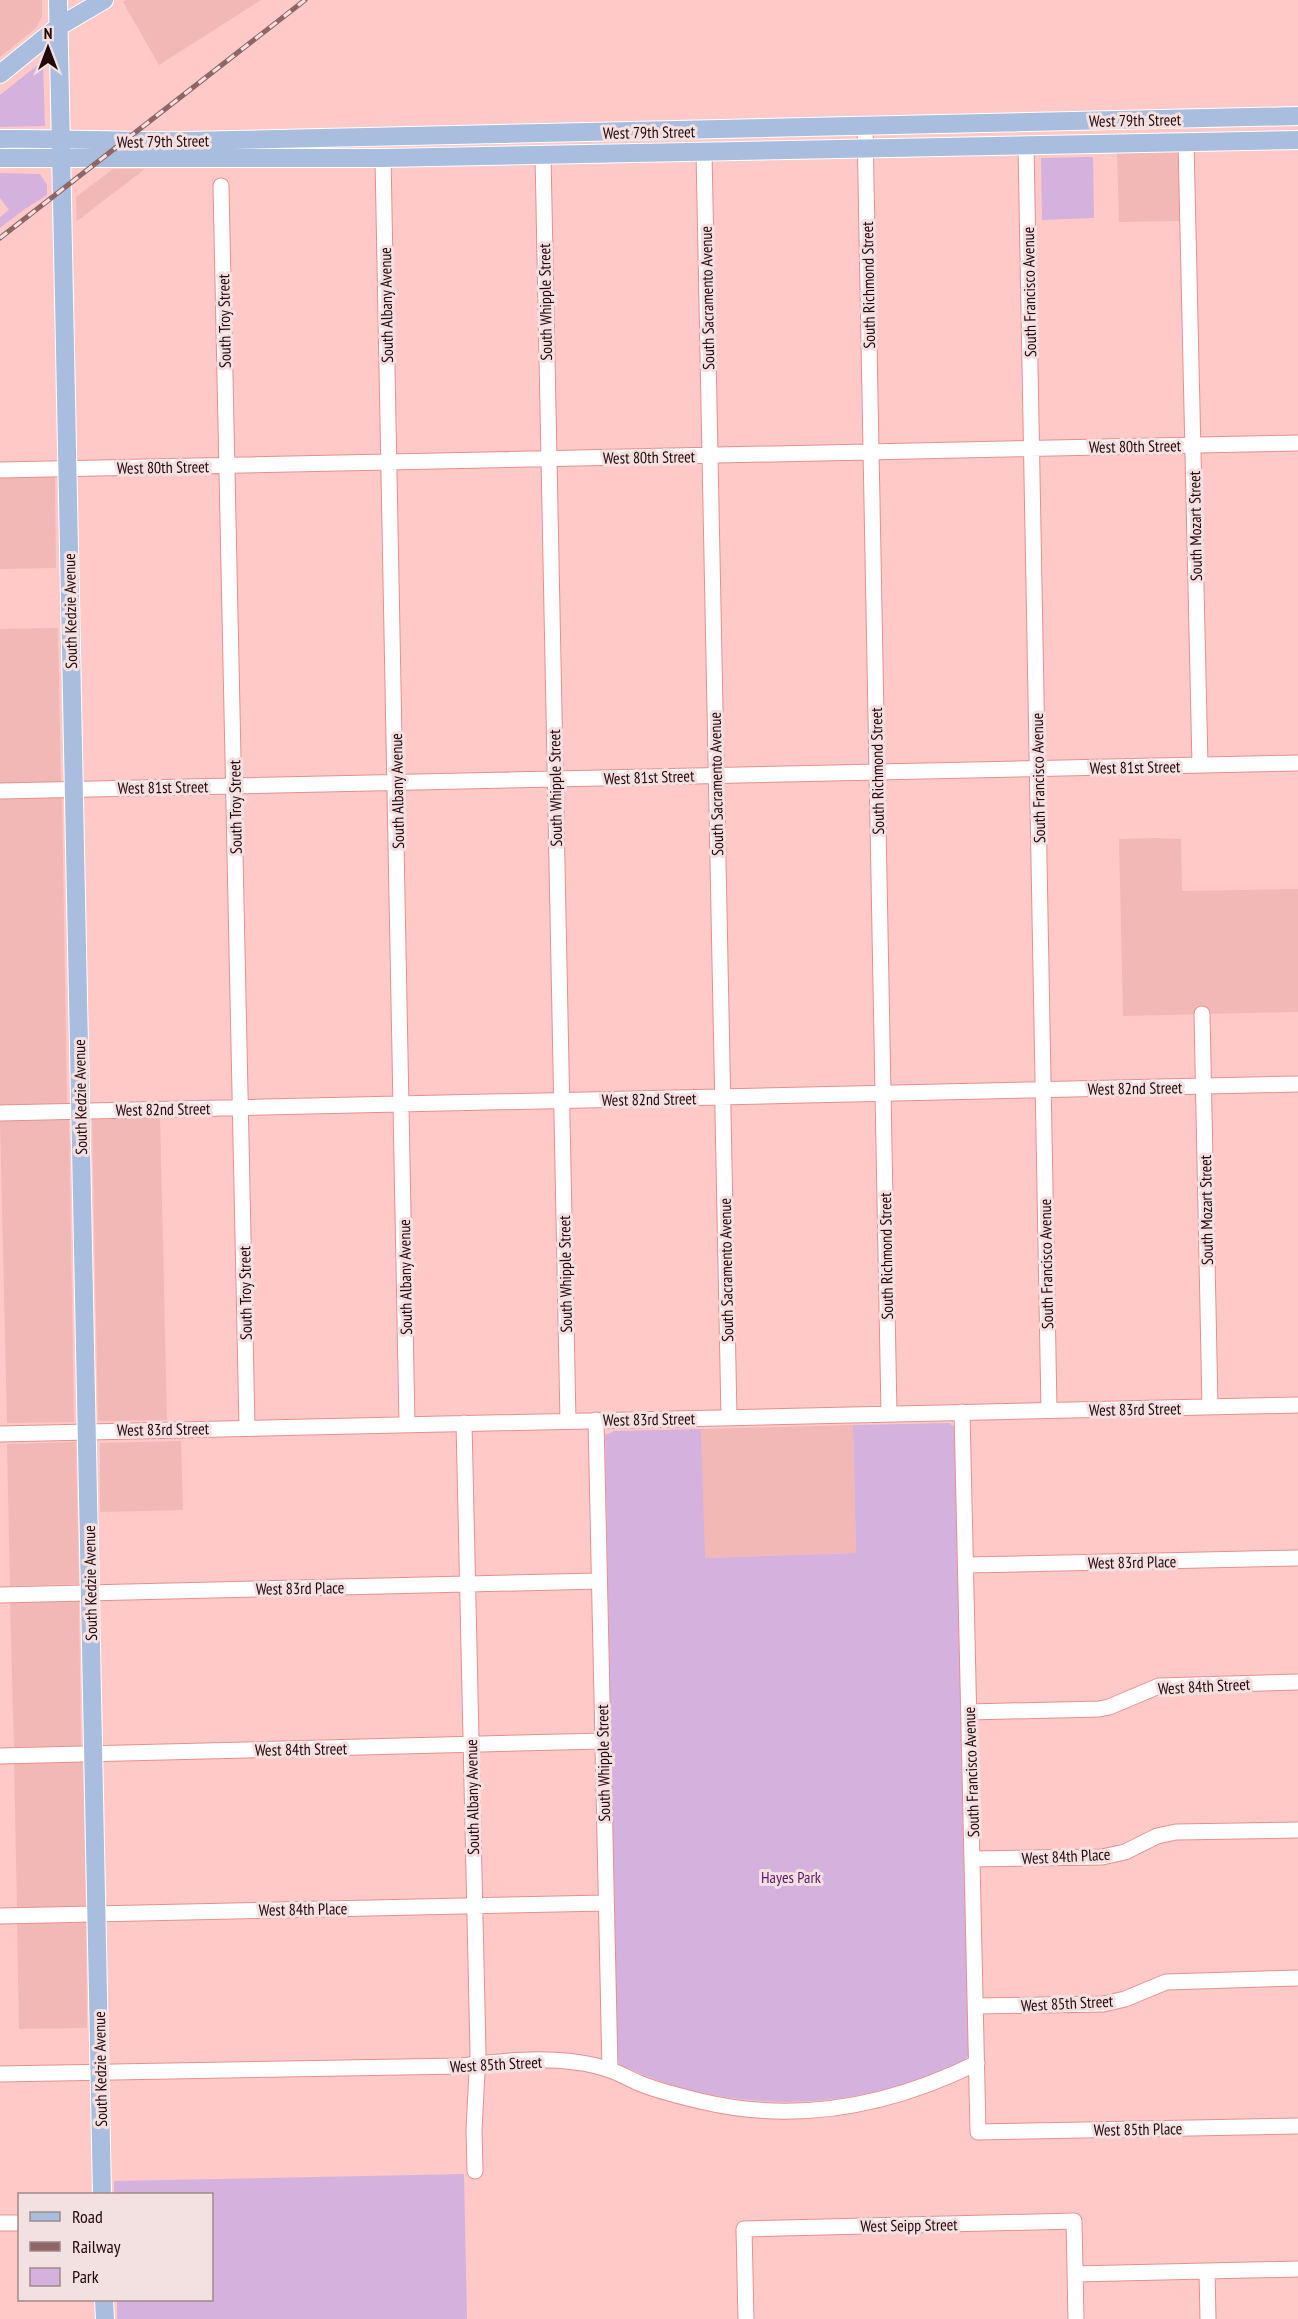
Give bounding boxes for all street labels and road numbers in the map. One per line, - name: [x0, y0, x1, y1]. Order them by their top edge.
- street label: West 79th Street: [1089, 109, 1182, 131]
- street label: West 79th Street: [603, 121, 696, 143]
- street label: West 79th Street: [117, 130, 210, 152]
- street label: South Richmond Street: [857, 221, 879, 349]
- street label: South Sacramento Avenue: [696, 226, 718, 370]
- street label: South Francisco Avenue: [1018, 227, 1040, 357]
- street label: South Whipple Street: [534, 243, 556, 361]
- street label: South Albany Avenue: [375, 247, 397, 363]
- street label: South Troy Street: [213, 273, 235, 368]
- street label: West 80th Street: [1089, 435, 1182, 457]
- street label: West 80th Street: [603, 446, 696, 468]
- street label: West 80th Street: [117, 456, 210, 478]
- street label: South Mozart Street: [1184, 470, 1206, 581]
- street label: South Kedzie Avenue: [59, 553, 81, 669]
- street label: South Richmond Street: [866, 707, 888, 835]
- street label: South Sacramento Avenue: [705, 712, 727, 856]
- street label: South Francisco Avenue: [1027, 713, 1049, 843]
- street label: South Whipple Street: [544, 729, 566, 847]
- street label: South Albany Avenue: [386, 733, 408, 849]
- street label: West 81st Street: [1089, 756, 1181, 778]
- street label: South Troy Street: [224, 759, 246, 854]
- street label: West 81st Street: [603, 765, 695, 789]
- street label: West 81st Street: [117, 776, 209, 798]
- street label: South Kedzie Avenue: [69, 1039, 91, 1155]
- street label: West 82nd Street: [1087, 1077, 1183, 1099]
- street label: West 82nd Street: [601, 1088, 697, 1110]
- street label: West 82nd Street: [115, 1098, 211, 1120]
- street label: South Mozart Street: [1195, 1154, 1217, 1265]
- street label: South Richmond Street: [875, 1192, 897, 1320]
- street label: South Sacramento Avenue: [715, 1198, 737, 1342]
- street label: South Francisco Avenue: [1035, 1199, 1057, 1329]
- street label: South Whipple Street: [554, 1215, 576, 1333]
- street label: South Albany Avenue: [394, 1219, 416, 1335]
- street label: South Troy Street: [234, 1245, 256, 1340]
- street label: West 83rd Street: [1089, 1398, 1182, 1420]
- street label: West 83rd Street: [603, 1408, 696, 1430]
- street label: West 83rd Street: [117, 1418, 210, 1440]
- street label: South Kedzie Avenue: [79, 1525, 101, 1641]
- street label: West 83rd Place: [1088, 1551, 1176, 1573]
- street label: West 83rd Place: [256, 1577, 344, 1599]
- street label: West 84th Street: [1157, 1674, 1251, 1698]
- street label: South Whipple Street: [592, 1704, 614, 1822]
- street label: South Francisco Avenue: [959, 1707, 983, 1837]
- street label: West 84th Street: [255, 1738, 348, 1760]
- street label: South Albany Avenue: [461, 1739, 483, 1855]
- street label: West 84th Place: [1021, 1844, 1111, 1868]
- street label: West 84th Place: [259, 1898, 347, 1920]
- street label: West 85th Street: [1020, 1991, 1114, 2015]
- street label: South Kedzie Avenue: [89, 2011, 111, 2127]
- street label: West 85th Street: [449, 2052, 543, 2076]
- street label: West 85th Place: [1094, 2118, 1182, 2140]
- street label: West Seipp Street: [860, 2214, 958, 2236]

